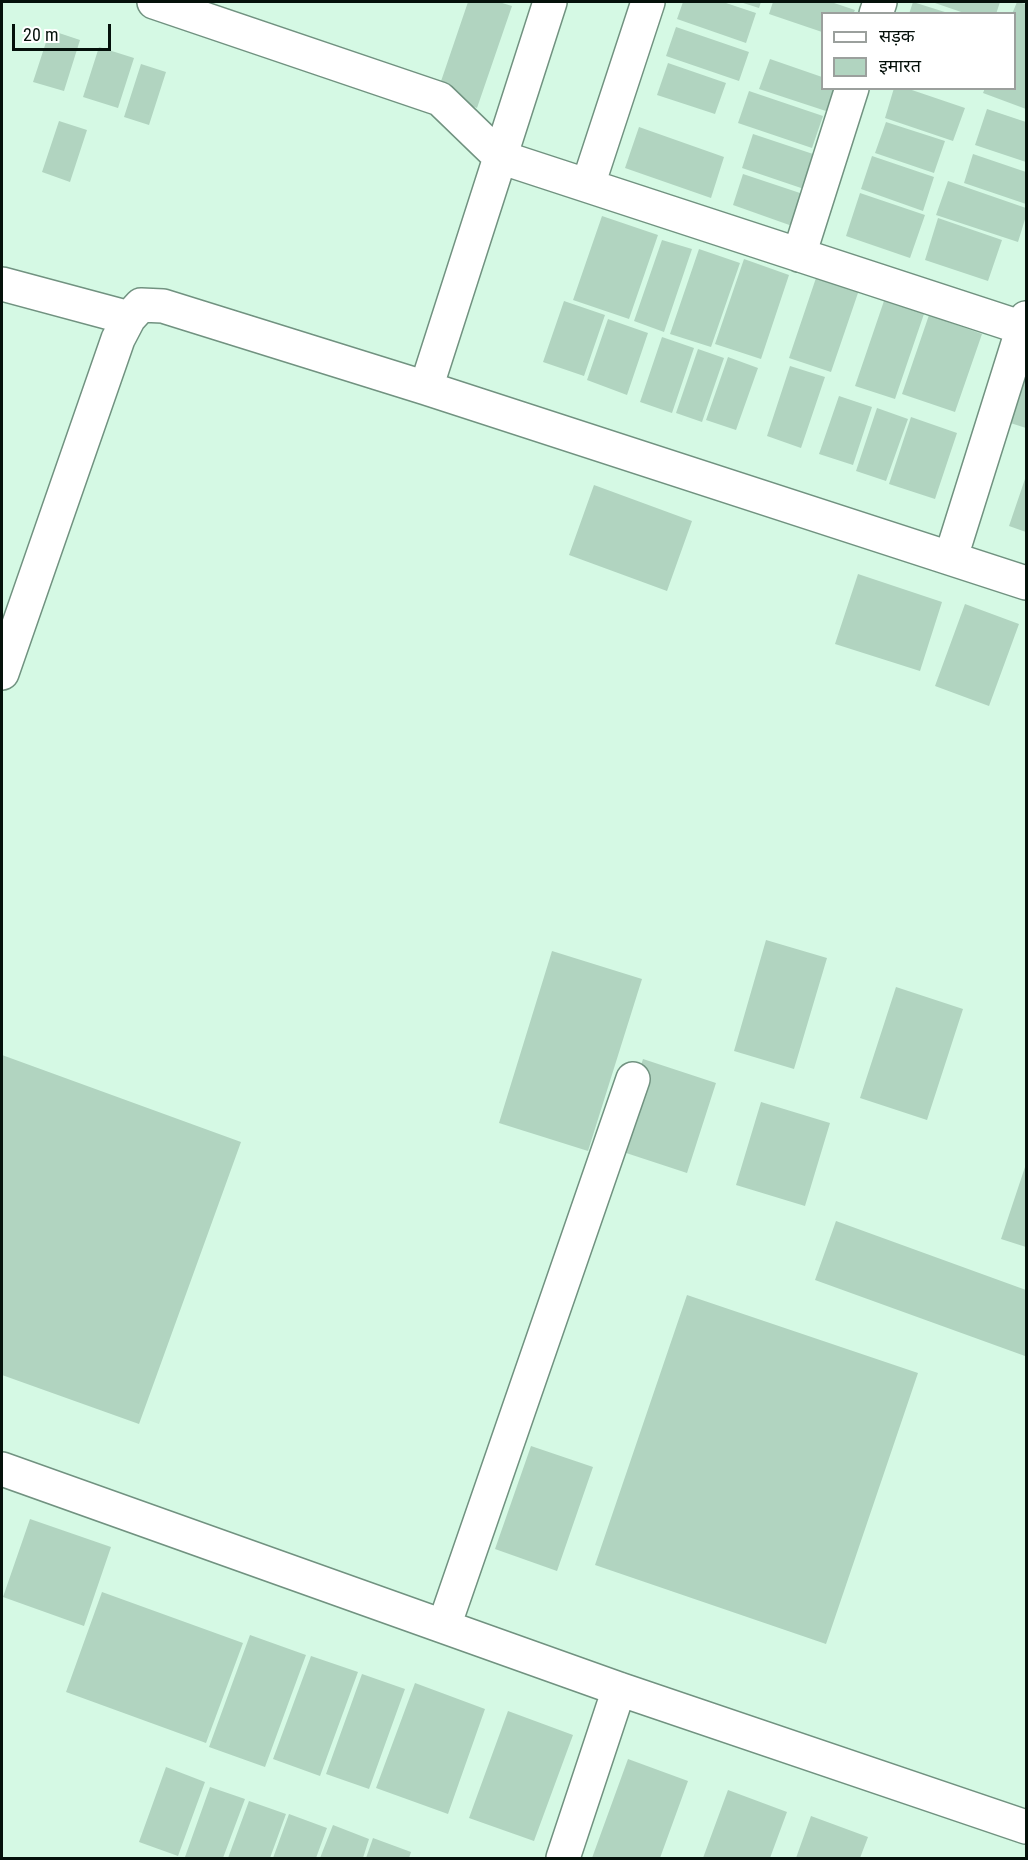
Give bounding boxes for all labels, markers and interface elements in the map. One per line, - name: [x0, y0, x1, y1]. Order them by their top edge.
- scale bar: [15, 12, 114, 50]
- legend: [821, 12, 1016, 90]
- text: 20 m: [23, 24, 58, 45]
- text: सड़क: [879, 25, 915, 46]
- text: इमारत: [879, 55, 921, 76]

